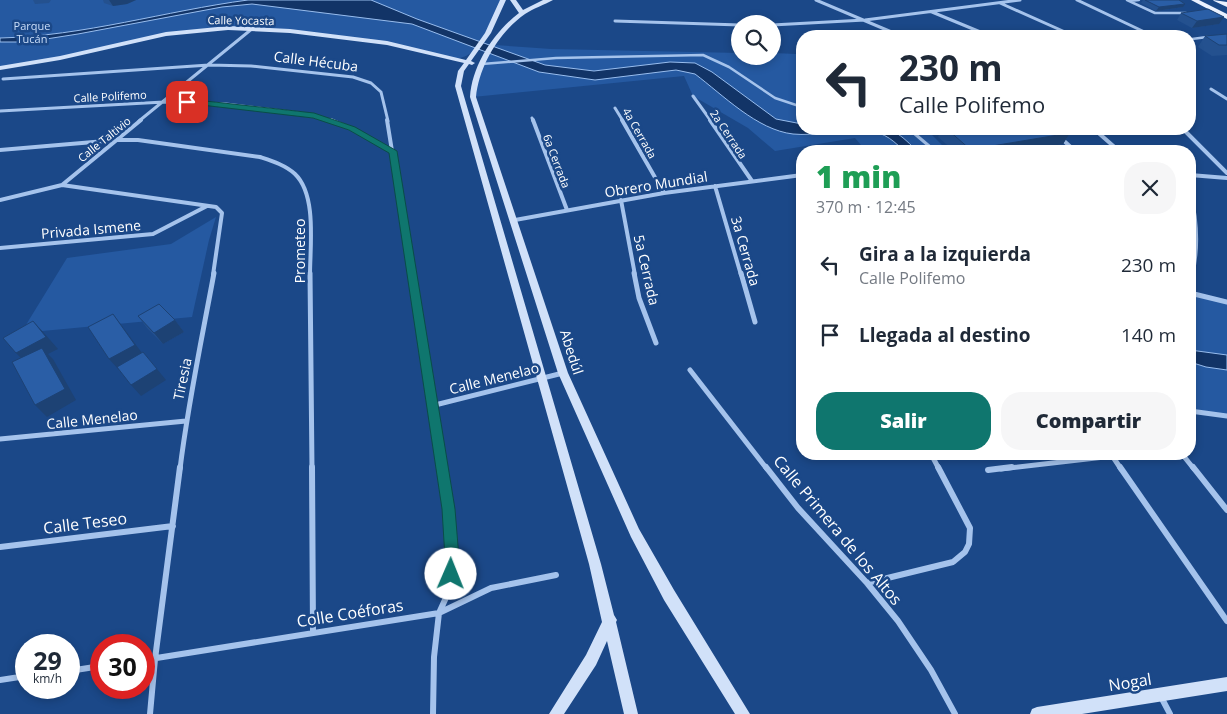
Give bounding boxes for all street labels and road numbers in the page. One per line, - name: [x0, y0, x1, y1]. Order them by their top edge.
- street label: Calle Yocasta: [207, 12, 275, 28]
- street label: Calle Hécuba: [273, 46, 359, 76]
- street label: Calle Polifemo: [73, 87, 147, 105]
- street label: 4a Cerrada: [619, 105, 661, 161]
- street label: 2a Cerrada: [707, 106, 751, 162]
- street label: Calle Taltivio: [74, 113, 134, 165]
- street label: 6a Cerrada: [540, 132, 574, 190]
- street label: Obrero Mundial: [603, 166, 709, 202]
- street label: 3a Cerrada: [727, 214, 765, 288]
- street label: Privada Ismene: [40, 215, 142, 243]
- street label: Prometeo: [290, 219, 309, 283]
- street label: 5a Cerrada: [630, 233, 664, 307]
- street label: Abedúl: [556, 327, 588, 377]
- street label: Tiresia: [168, 356, 196, 402]
- street label: Calle Menelao: [447, 358, 541, 398]
- street label: Calle Menelao: [45, 405, 139, 433]
- street label: Calle Primera de los Altos: [769, 450, 907, 610]
- street label: Calle Teseo: [42, 507, 128, 539]
- street label: Colle Coéforas: [295, 594, 405, 632]
- street label: Nogal: [1107, 668, 1153, 696]

